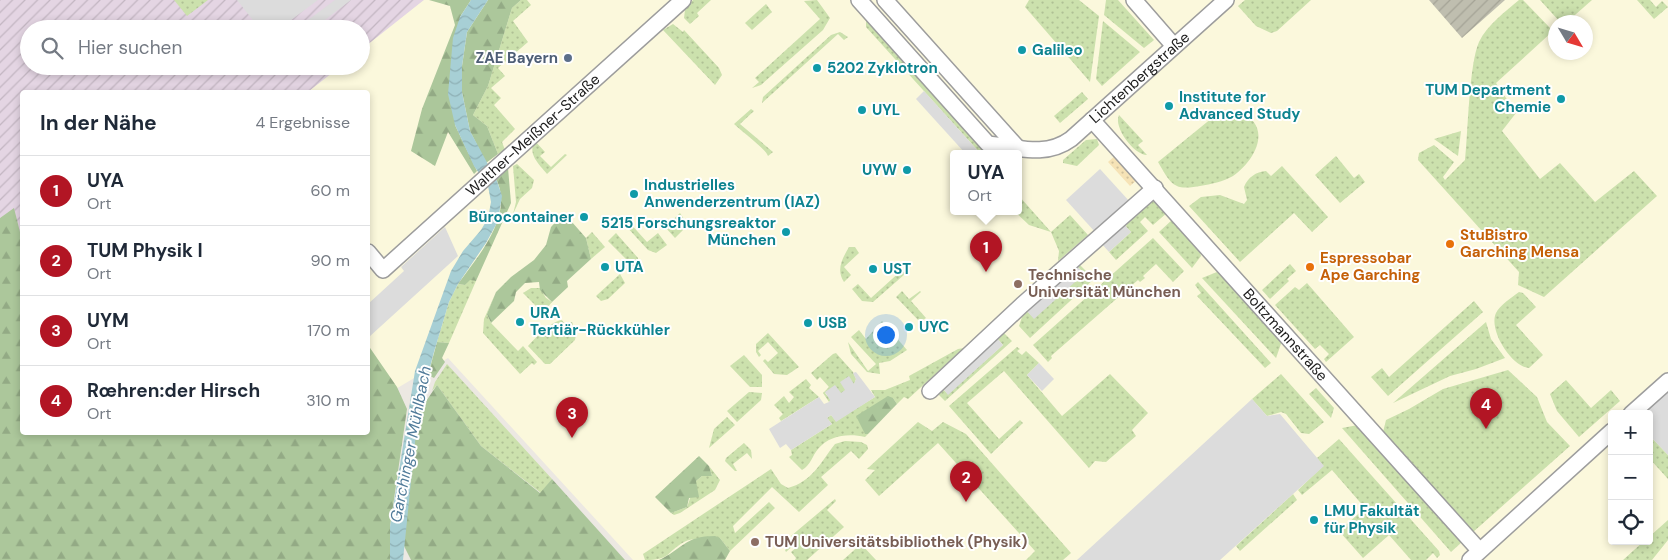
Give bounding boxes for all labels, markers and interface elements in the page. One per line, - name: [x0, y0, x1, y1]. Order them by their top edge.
- north arrow: [1548, 15, 1593, 60]
- search box: [20, 20, 370, 75]
- street label: Lichtenbergstraße: [1085, 27, 1194, 128]
- icon: search: [38, 34, 66, 62]
- text: Hier suchen: [78, 35, 182, 60]
- place label: Galileo: [1032, 40, 1083, 60]
- marker: Galileo: [1016, 44, 1028, 56]
- place label: ZAE Bayern: [476, 48, 558, 68]
- marker: ZAE Bayern: [562, 52, 574, 64]
- place label: 5202 Zyklotron: [827, 58, 938, 78]
- marker: 5202 Zyklotron: [811, 62, 823, 74]
- street label: Walther-Meißner-Straße: [461, 69, 604, 201]
- place label: TUM Department Chemie: [1425, 80, 1551, 117]
- place label: Institute for Advanced Study: [1179, 87, 1300, 124]
- marker: TUM Department Chemie: [1555, 93, 1567, 105]
- place label: UYL: [872, 100, 900, 120]
- marker: Institute for Advanced Study: [1163, 100, 1175, 112]
- marker: UYL: [856, 104, 868, 116]
- text: In der Nähe: [40, 109, 157, 137]
- text: 4 Ergebnisse: [255, 112, 350, 133]
- popup: [950, 150, 1022, 215]
- place label: UYW: [862, 160, 897, 180]
- text: UYA: [968, 160, 1004, 185]
- marker: UYW: [901, 164, 913, 176]
- text: UYA: [87, 168, 124, 193]
- place label: Industrielles Anwenderzentrum (IAZ): [644, 175, 820, 212]
- text: 1: [53, 180, 59, 201]
- text: 60 m: [310, 180, 350, 201]
- text: Ort: [968, 185, 992, 206]
- marker: Industrielles Anwenderzentrum (IAZ): [628, 188, 640, 200]
- text: Ort: [87, 193, 112, 214]
- place label: Bürocontainer: [469, 207, 574, 227]
- marker: Bürocontainer: [578, 211, 590, 223]
- place label: 5215 Forschungsreaktor München: [601, 213, 776, 250]
- place label: StuBistro Garching Mensa: [1460, 225, 1579, 262]
- marker: 5215 Forschungsreaktor München: [780, 226, 792, 238]
- pin: 1: [970, 231, 1002, 272]
- text: TUM Physik I: [87, 238, 203, 263]
- marker: StuBistro Garching Mensa: [1444, 238, 1456, 250]
- place label: Espressobar Ape Garching: [1320, 248, 1420, 285]
- text: 2: [51, 250, 61, 271]
- text: 90 m: [310, 250, 350, 271]
- place label: UTA: [615, 257, 644, 277]
- place label: UST: [883, 259, 911, 279]
- marker: UTA: [599, 261, 611, 273]
- marker: Espressobar Ape Garching: [1304, 261, 1316, 273]
- text: Ort: [87, 263, 112, 284]
- marker: UST: [867, 263, 879, 275]
- place label: Technische Universität München: [1028, 265, 1181, 302]
- marker: Technische Universität München: [1012, 278, 1024, 290]
- street label: Boltzmannstraße: [1238, 284, 1332, 385]
- place label: URA Tertiär-Rückkühler: [530, 303, 670, 340]
- text: UYM: [87, 308, 129, 333]
- place label: USB: [818, 313, 847, 333]
- marker: URA Tertiär-Rückkühler: [514, 316, 526, 328]
- marker: USB: [802, 317, 814, 329]
- place label: UYC: [919, 317, 949, 337]
- text: 3: [51, 320, 61, 341]
- text: 170 m: [307, 320, 350, 341]
- marker: UYC: [903, 321, 915, 333]
- your location: [873, 322, 899, 348]
- text: Ort: [87, 333, 112, 354]
- water label: Garchinger Mühlbach: [385, 364, 436, 524]
- text: Rœhren:der Hirsch: [87, 378, 260, 403]
- pin: 4: [1470, 388, 1502, 429]
- text: 4: [51, 390, 61, 411]
- text: 310 m: [306, 390, 350, 411]
- pin: 3: [556, 397, 588, 438]
- text: Ort: [87, 403, 112, 424]
- map controls: [1608, 410, 1653, 545]
- button: +: [1608, 410, 1653, 455]
- button: −: [1608, 455, 1653, 500]
- pin: 2: [950, 461, 982, 502]
- button: locate: [1608, 500, 1653, 545]
- place label: LMU Fakultät für Physik: [1324, 501, 1420, 538]
- marker: LMU Fakultät für Physik: [1308, 514, 1320, 526]
- place label: TUM Universitätsbibliothek (Physik): [765, 532, 1027, 552]
- marker: TUM Universitätsbibliothek (Physik): [749, 536, 761, 548]

